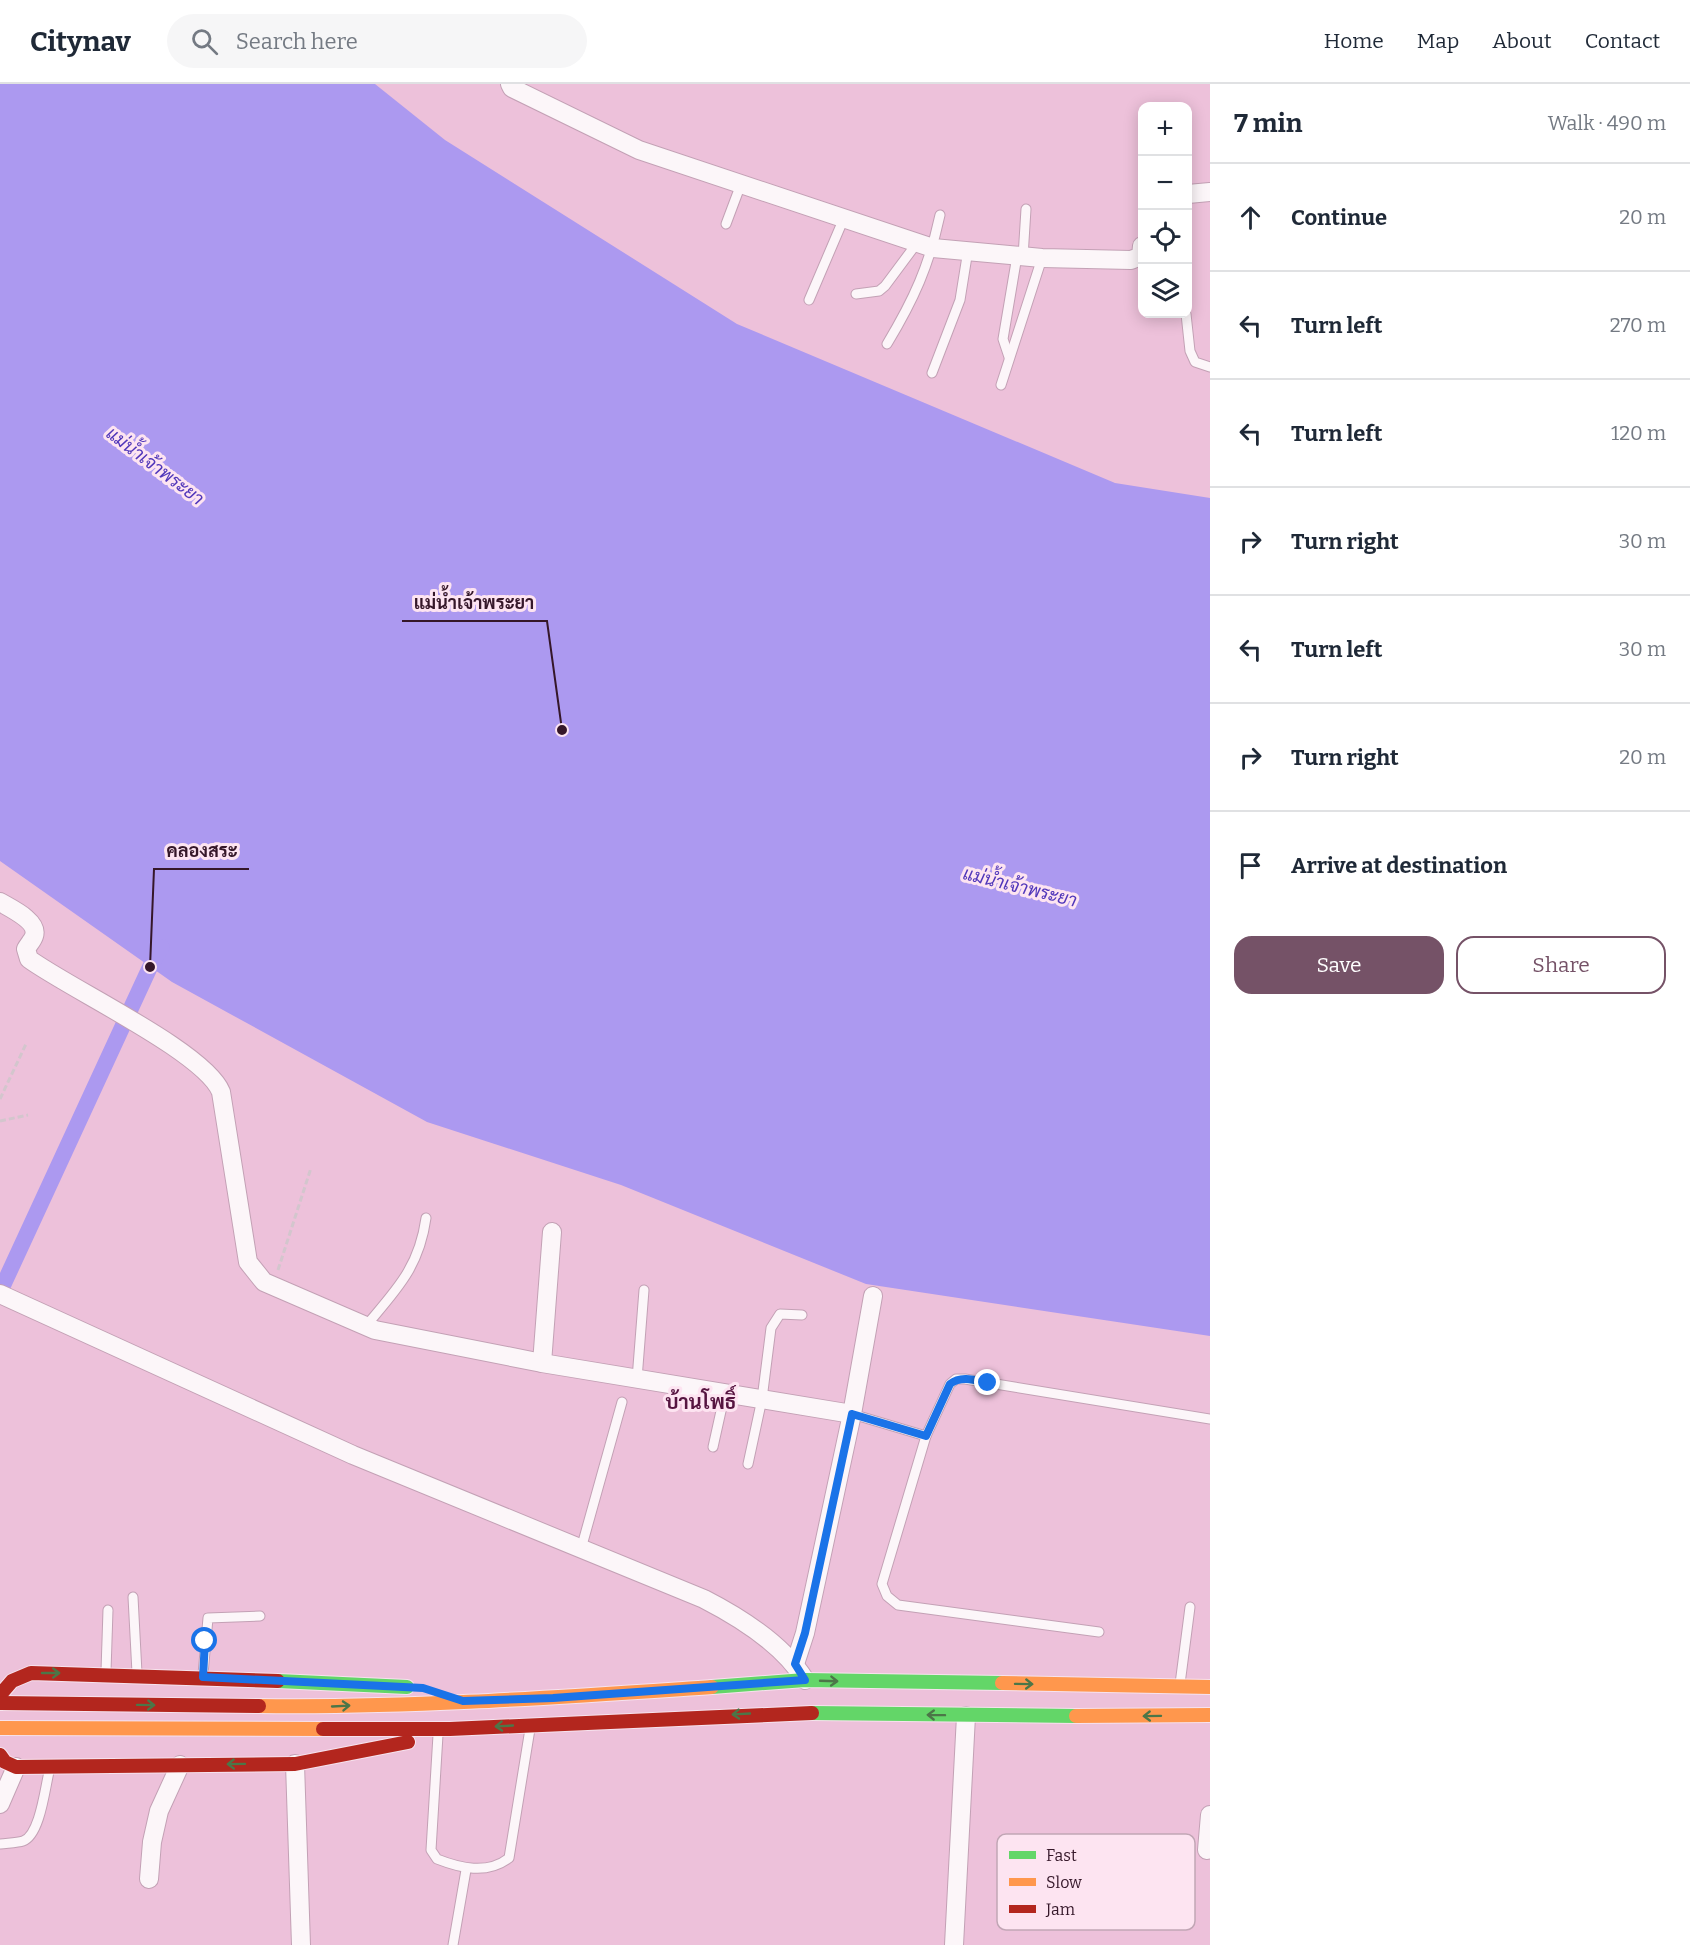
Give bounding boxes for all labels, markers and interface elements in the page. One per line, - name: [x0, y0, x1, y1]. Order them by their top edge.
- search box: [167, 14, 587, 68]
- text: Citynav: [30, 25, 131, 58]
- icon: search: [188, 25, 221, 58]
- text: Search here: [236, 28, 358, 55]
- text: Home: [1324, 28, 1384, 54]
- text: Map: [1417, 28, 1459, 54]
- text: About: [1492, 28, 1552, 54]
- text: Contact: [1585, 28, 1660, 54]
- map controls: [1138, 102, 1192, 318]
- button: +: [1138, 102, 1192, 156]
- text: 7 min: [1234, 108, 1302, 139]
- text: Walk · 490 m: [1548, 111, 1666, 135]
- button: −: [1138, 156, 1192, 210]
- icon: ahead: [1234, 201, 1267, 234]
- text: Continue: [1291, 204, 1387, 231]
- text: 20 m: [1619, 205, 1666, 229]
- button: locate: [1138, 210, 1192, 264]
- button: layers: [1138, 264, 1192, 318]
- icon: left: [1234, 309, 1267, 342]
- text: Turn left: [1291, 312, 1383, 339]
- text: 270 m: [1610, 313, 1666, 337]
- icon: left: [1234, 417, 1267, 450]
- water label: แม่น้ำเจ้าพระยา: [102, 418, 211, 510]
- text: Turn left: [1291, 420, 1383, 447]
- text: 120 m: [1611, 421, 1666, 445]
- icon: right: [1234, 525, 1267, 558]
- text: Turn right: [1291, 528, 1399, 555]
- text: 30 m: [1619, 529, 1666, 553]
- callout: แม่น้ำเจ้าพระยา: [402, 585, 547, 621]
- text: แม่น้ำเจ้าพระยา: [414, 585, 534, 614]
- icon: left: [1234, 633, 1267, 666]
- text: Turn left: [1291, 636, 1383, 663]
- text: 30 m: [1619, 637, 1666, 661]
- icon: right: [1234, 741, 1267, 774]
- text: Turn right: [1291, 744, 1399, 771]
- text: 20 m: [1619, 745, 1666, 769]
- callout: คลองสระ: [154, 833, 249, 869]
- text: คลองสระ: [166, 840, 238, 862]
- icon: arrive: [1234, 849, 1267, 882]
- text: Arrive at destination: [1291, 852, 1507, 879]
- water label: แม่น้ำเจ้าพระยา: [961, 857, 1081, 912]
- button: Save: [1234, 936, 1444, 994]
- button: Share: [1456, 936, 1666, 994]
- route end: [974, 1369, 1000, 1395]
- district label: บ้านโพธิ์: [666, 1385, 737, 1414]
- route start: [191, 1627, 217, 1653]
- one-way arrow: [40, 1667, 60, 1679]
- one-way arrow: [819, 1676, 839, 1687]
- one-way arrow: [1014, 1678, 1034, 1690]
- one-way arrow: [136, 1699, 156, 1711]
- one-way arrow: [331, 1701, 351, 1712]
- one-way arrow: [731, 1709, 751, 1720]
- one-way arrow: [926, 1709, 946, 1721]
- one-way arrow: [1142, 1710, 1162, 1722]
- one-way arrow: [494, 1720, 514, 1731]
- one-way arrow: [227, 1759, 247, 1770]
- legend: [997, 1834, 1195, 1930]
- text: Fast: [1046, 1846, 1077, 1865]
- text: Slow: [1046, 1873, 1082, 1892]
- text: Jam: [1045, 1900, 1075, 1919]

